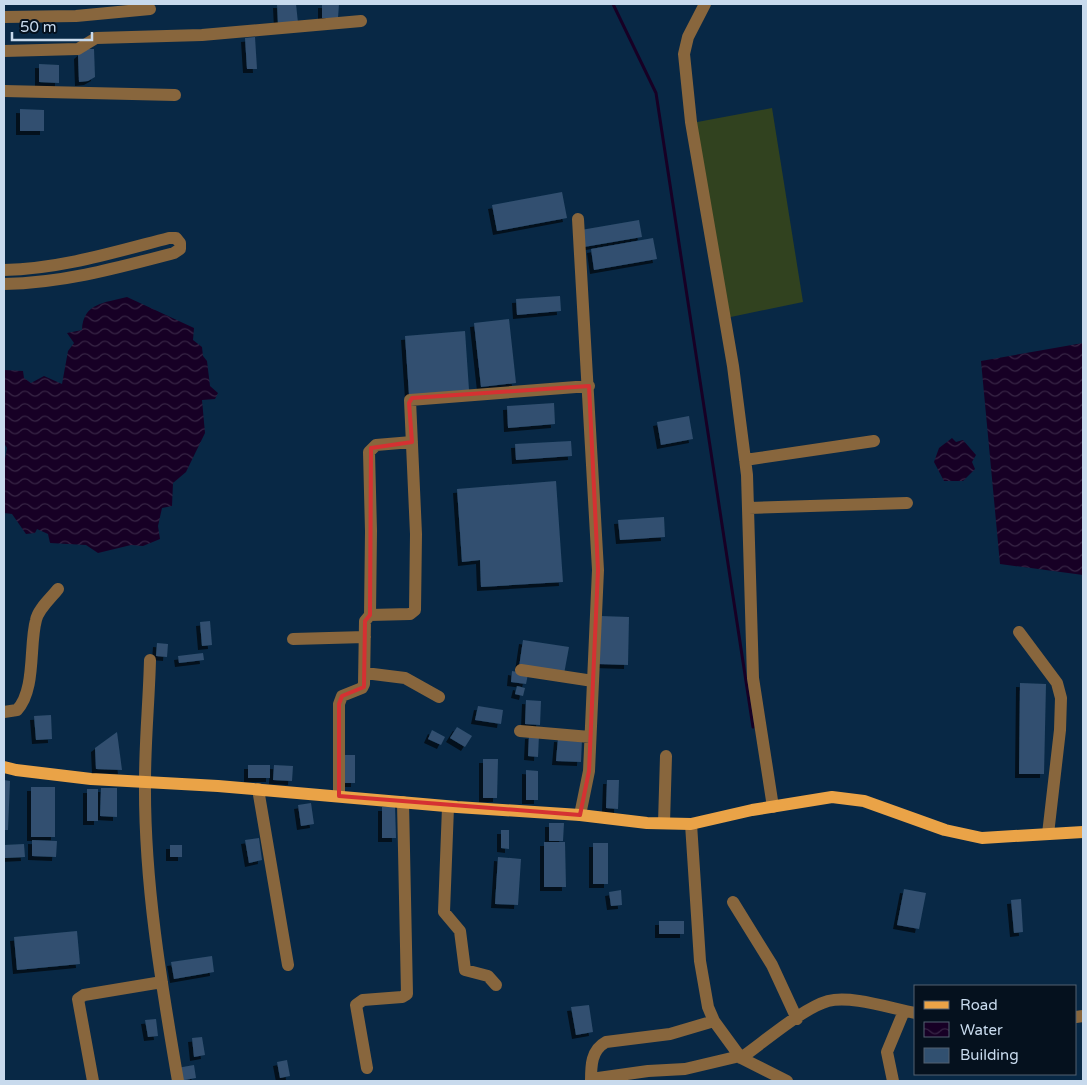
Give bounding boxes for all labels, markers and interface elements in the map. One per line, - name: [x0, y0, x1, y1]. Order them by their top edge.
- scale bar: [12, 10, 92, 42]
- text: 50 m: [20, 18, 57, 36]
- legend: [914, 985, 1077, 1075]
- text: Road: [960, 996, 998, 1014]
- text: Water: [960, 1021, 1003, 1039]
- text: Building: [960, 1046, 1019, 1064]

